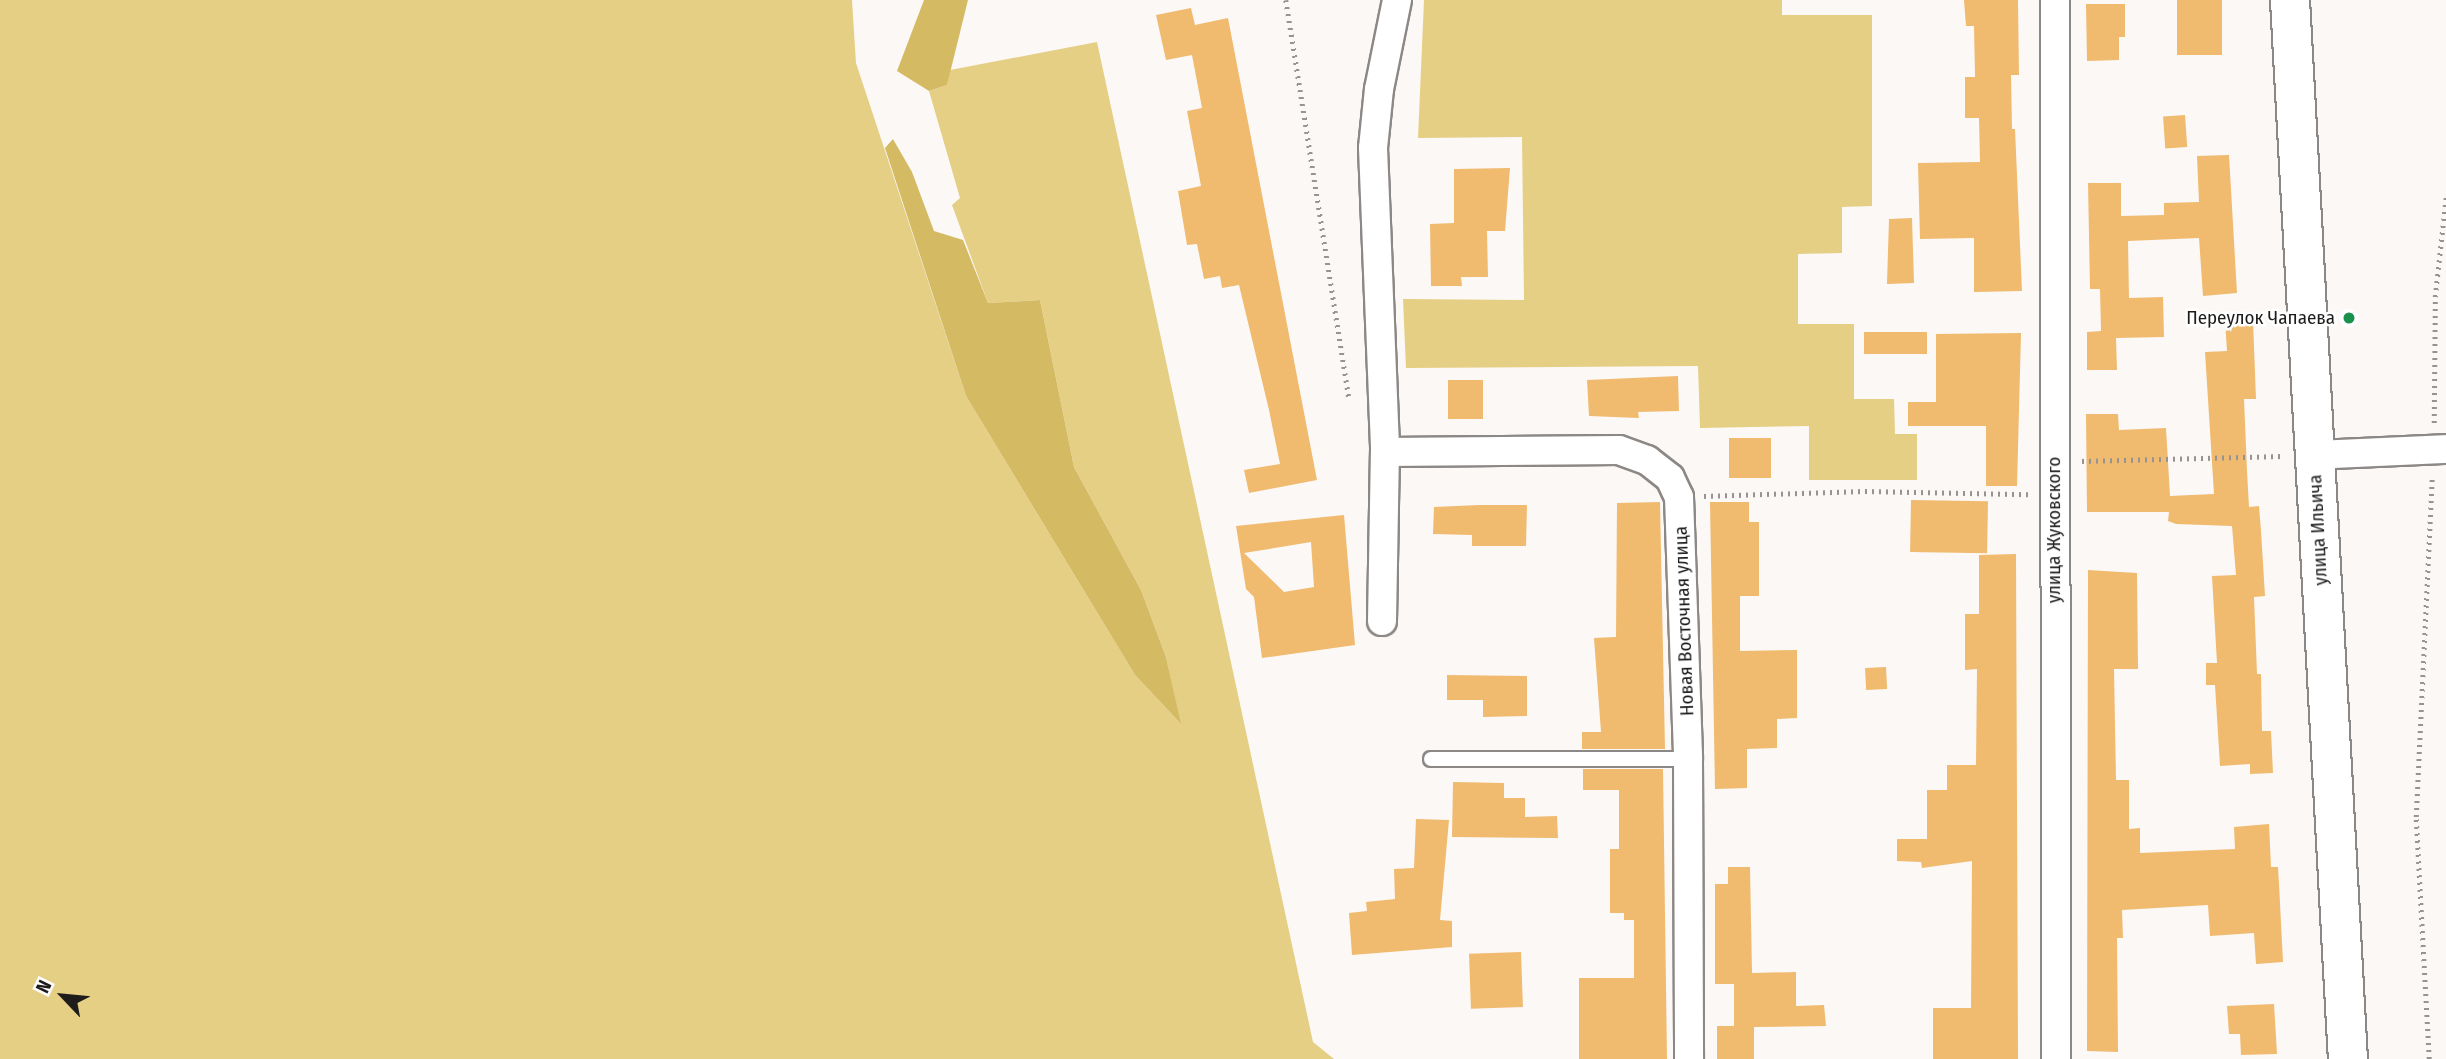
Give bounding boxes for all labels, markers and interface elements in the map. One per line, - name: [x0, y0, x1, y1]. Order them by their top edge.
- place label: Переулок Чапаева: [2186, 307, 2335, 329]
- marker: Переулок Чапаева: [2341, 310, 2357, 326]
- street label: улица Жуковского: [2043, 457, 2065, 603]
- street label: улица Ильича: [2304, 474, 2332, 586]
- street label: Новая Восточная улица: [1669, 526, 1699, 716]
- north arrow: [28, 961, 98, 1031]
- text: N: [31, 976, 57, 997]

